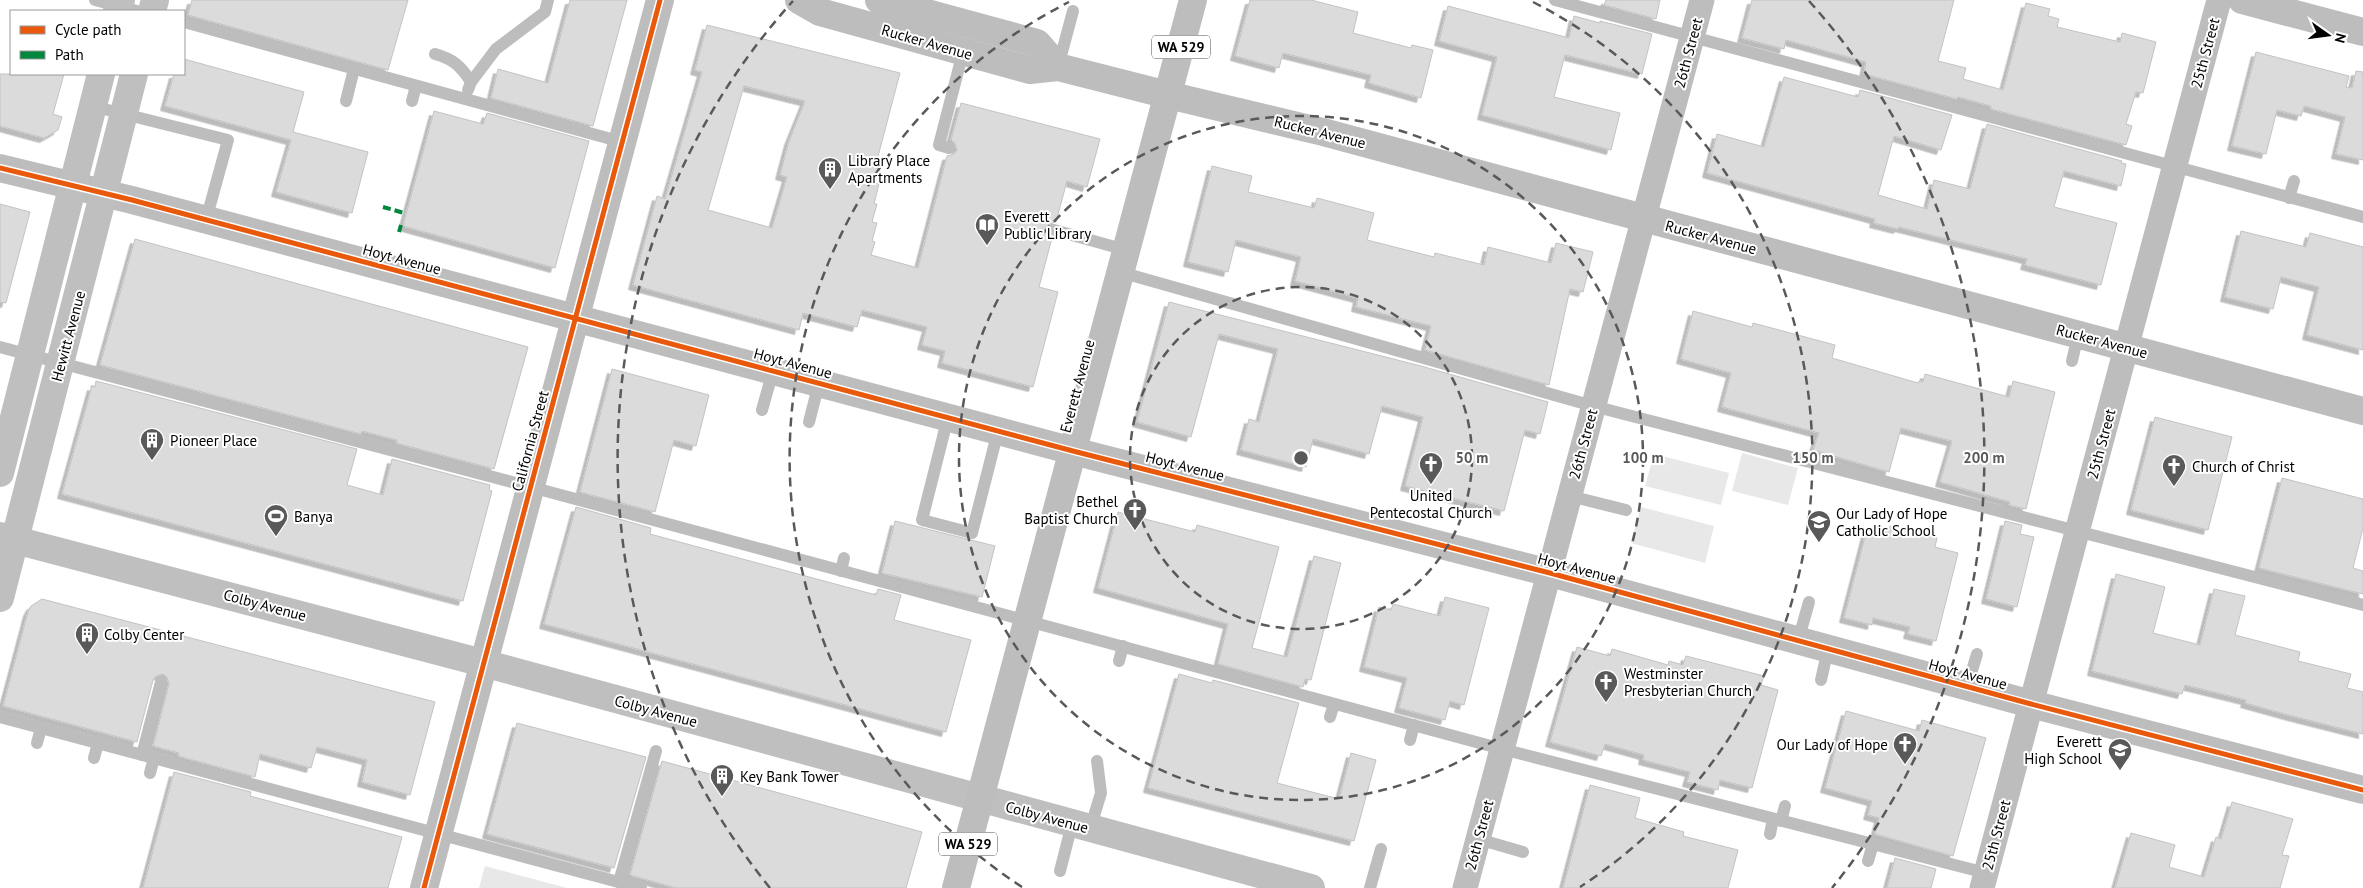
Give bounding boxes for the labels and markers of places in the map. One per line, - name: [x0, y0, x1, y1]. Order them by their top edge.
- place label: Library Place Apartments: [848, 151, 930, 187]
- building icon: Library Place Apartments: [817, 156, 843, 190]
- place label: Everett Public Library: [1004, 207, 1091, 243]
- library icon: Everett Public Library: [974, 212, 1000, 246]
- building icon: Pioneer Place: [139, 427, 165, 461]
- place label: Pioneer Place: [170, 431, 257, 450]
- centre of rings: [1292, 449, 1310, 467]
- church icon: United Pentecostal Church: [1418, 451, 1444, 485]
- church icon: Church of Christ: [2161, 453, 2187, 487]
- place label: Church of Christ: [2192, 457, 2295, 476]
- place label: United Pentecostal Church: [1370, 486, 1492, 522]
- place label: Bethel Baptist Church: [1024, 492, 1119, 528]
- church icon: Bethel Baptist Church: [1122, 497, 1148, 531]
- sports icon: Banya: [263, 503, 289, 537]
- place label: Our Lady of Hope Catholic School: [1836, 504, 1947, 540]
- place label: Banya: [294, 507, 333, 526]
- school or university icon: Our Lady of Hope Catholic School: [1806, 509, 1832, 543]
- building icon: Colby Center: [74, 621, 100, 655]
- place label: Colby Center: [104, 625, 184, 644]
- place label: Westminster Presbyterian Church: [1624, 664, 1752, 700]
- church icon: Westminster Presbyterian Church: [1593, 669, 1619, 703]
- church icon: Our Lady of Hope: [1892, 731, 1918, 765]
- place label: Everett High School: [2024, 732, 2103, 768]
- place label: Our Lady of Hope: [1777, 735, 1888, 754]
- school or university icon: Everett High School: [2107, 737, 2133, 771]
- building icon: Key Bank Tower: [709, 763, 735, 797]
- place label: Key Bank Tower: [740, 767, 839, 786]

